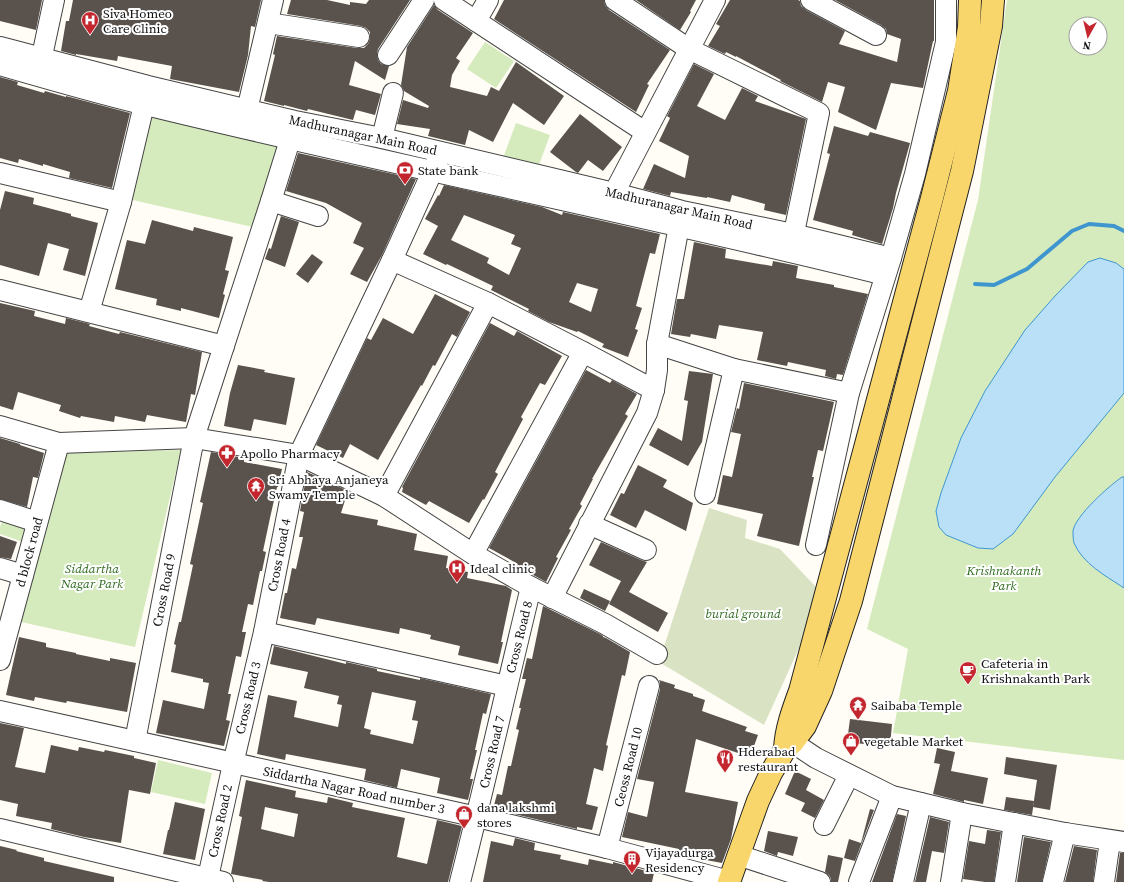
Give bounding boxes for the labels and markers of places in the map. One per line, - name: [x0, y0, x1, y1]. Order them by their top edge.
- place label: Siva Homeo Care Clinic: [103, 5, 172, 37]
- hospital icon: Siva Homeo Care Clinic: [80, 10, 100, 35]
- bank icon: State bank: [395, 160, 415, 185]
- place label: State bank: [418, 162, 479, 179]
- pharmacy icon: Apollo Pharmacy: [217, 443, 237, 468]
- place label: Apollo Pharmacy: [240, 445, 340, 462]
- place label: Sri Abhaya Anjaneya Swamy Temple: [269, 471, 389, 503]
- temple icon: Sri Abhaya Anjaneya Swamy Temple: [246, 476, 266, 501]
- hospital icon: Ideal clinic: [447, 558, 467, 583]
- place label: Ideal clinic: [470, 560, 534, 577]
- place label: Cafeteria in Krishnakanth Park: [981, 655, 1091, 687]
- cafe icon: Cafeteria in Krishnakanth Park: [958, 660, 978, 685]
- temple icon: Saibaba Temple: [848, 695, 868, 720]
- place label: Saibaba Temple: [871, 697, 963, 714]
- shop icon: vegetable Market: [841, 731, 861, 756]
- place label: vegetable Market: [864, 733, 964, 750]
- place label: Hderabad restaurant: [738, 743, 799, 775]
- restaurant icon: Hderabad restaurant: [715, 748, 735, 773]
- place label: dana lakshmi stores: [477, 799, 555, 831]
- shop icon: dana lakshmi stores: [454, 804, 474, 829]
- place label: Vijayadurga Residency: [645, 844, 714, 876]
- building icon: Vijayadurga Residency: [622, 849, 642, 874]

